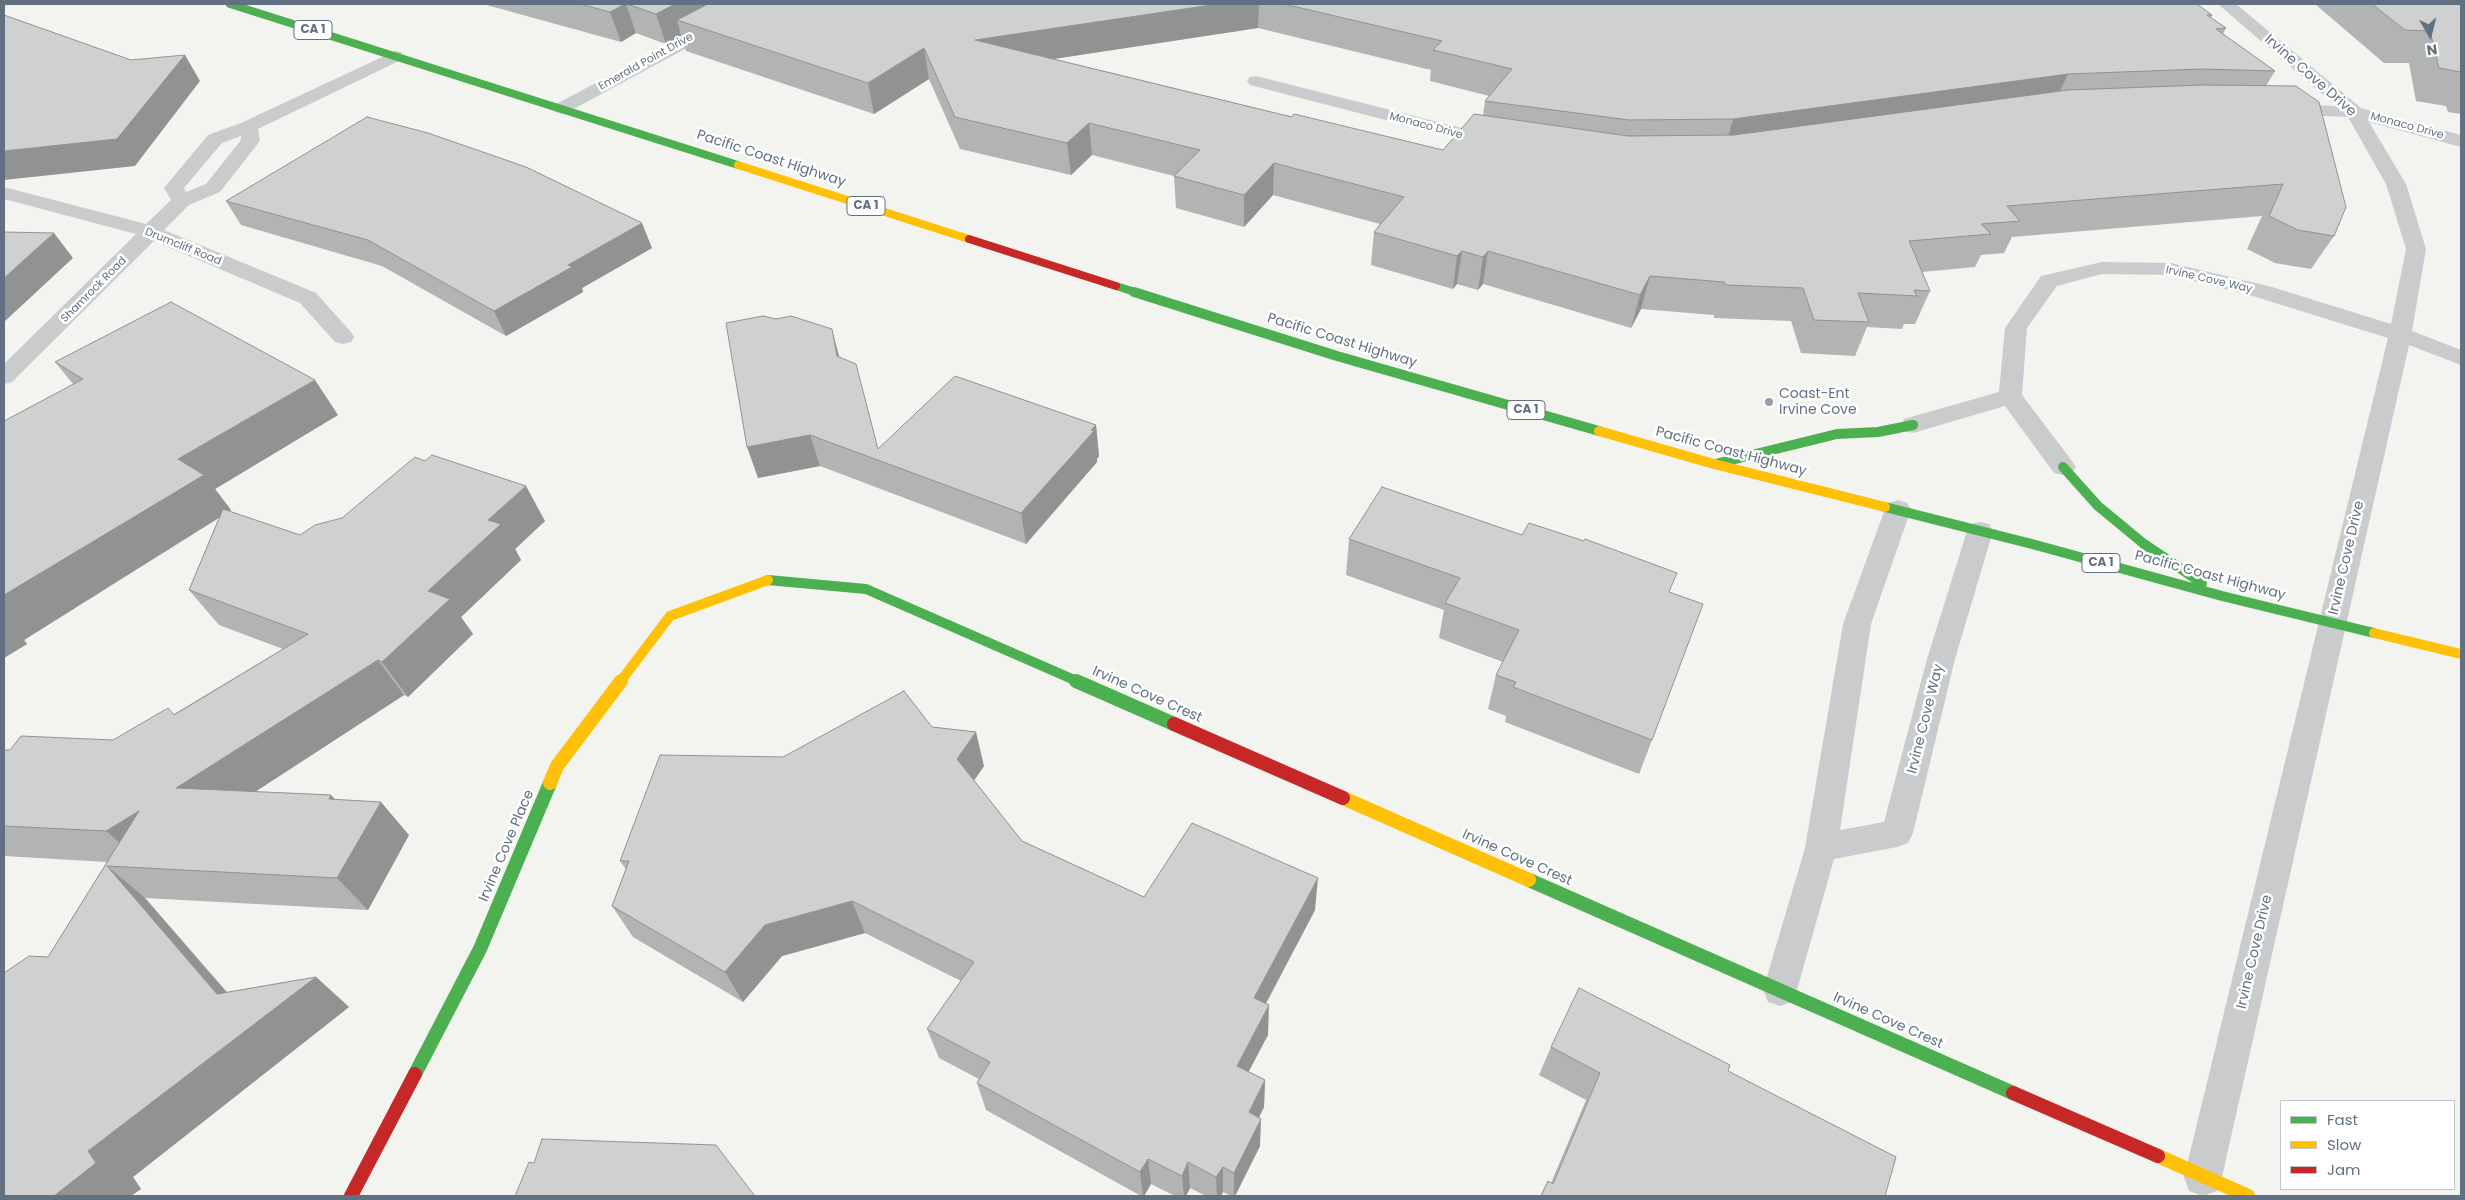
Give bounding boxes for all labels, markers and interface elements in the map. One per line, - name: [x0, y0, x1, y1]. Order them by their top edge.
- north arrow: [2405, 10, 2455, 60]
- road number: CA 1: [294, 20, 332, 40]
- street label: Emerald Point Drive: [596, 31, 696, 93]
- street label: Irvine Cove Drive: [2261, 31, 2359, 121]
- text: N: [2425, 39, 2439, 60]
- street label: Monaco Drive: [1388, 110, 1464, 142]
- street label: Monaco Drive: [2369, 110, 2445, 142]
- street label: Pacific Coast Highway: [694, 127, 848, 191]
- road number: CA 1: [847, 197, 885, 216]
- street label: Drumcliff Road: [143, 226, 223, 268]
- street label: Shamrock Road: [58, 254, 130, 326]
- street label: Irvine Cove Way: [2164, 264, 2254, 296]
- street label: Pacific Coast Highway: [1265, 310, 1419, 372]
- place label: Coast-Ent Irvine Cove: [1779, 386, 1857, 418]
- marker: Coast-Ent Irvine Cove: [1763, 396, 1775, 408]
- road number: CA 1: [1507, 400, 1545, 420]
- street label: Pacific Coast Highway: [1654, 424, 1808, 480]
- street label: Irvine Cove Drive: [2326, 499, 2368, 617]
- street label: Pacific Coast Highway: [2133, 548, 2287, 604]
- road number: CA 1: [2082, 554, 2120, 572]
- street label: Irvine Cove Way: [1904, 662, 1948, 776]
- street label: Irvine Cove Crest: [1089, 663, 1205, 727]
- street label: Irvine Cove Place: [476, 788, 538, 904]
- street label: Irvine Cove Crest: [1459, 826, 1575, 890]
- street label: Irvine Cove Drive: [2234, 893, 2276, 1011]
- street label: Irvine Cove Crest: [1830, 989, 1946, 1053]
- legend: [2280, 1100, 2455, 1190]
- text: Fast: [2327, 1109, 2358, 1130]
- text: Slow: [2327, 1134, 2361, 1155]
- text: Jam: [2327, 1159, 2361, 1180]

